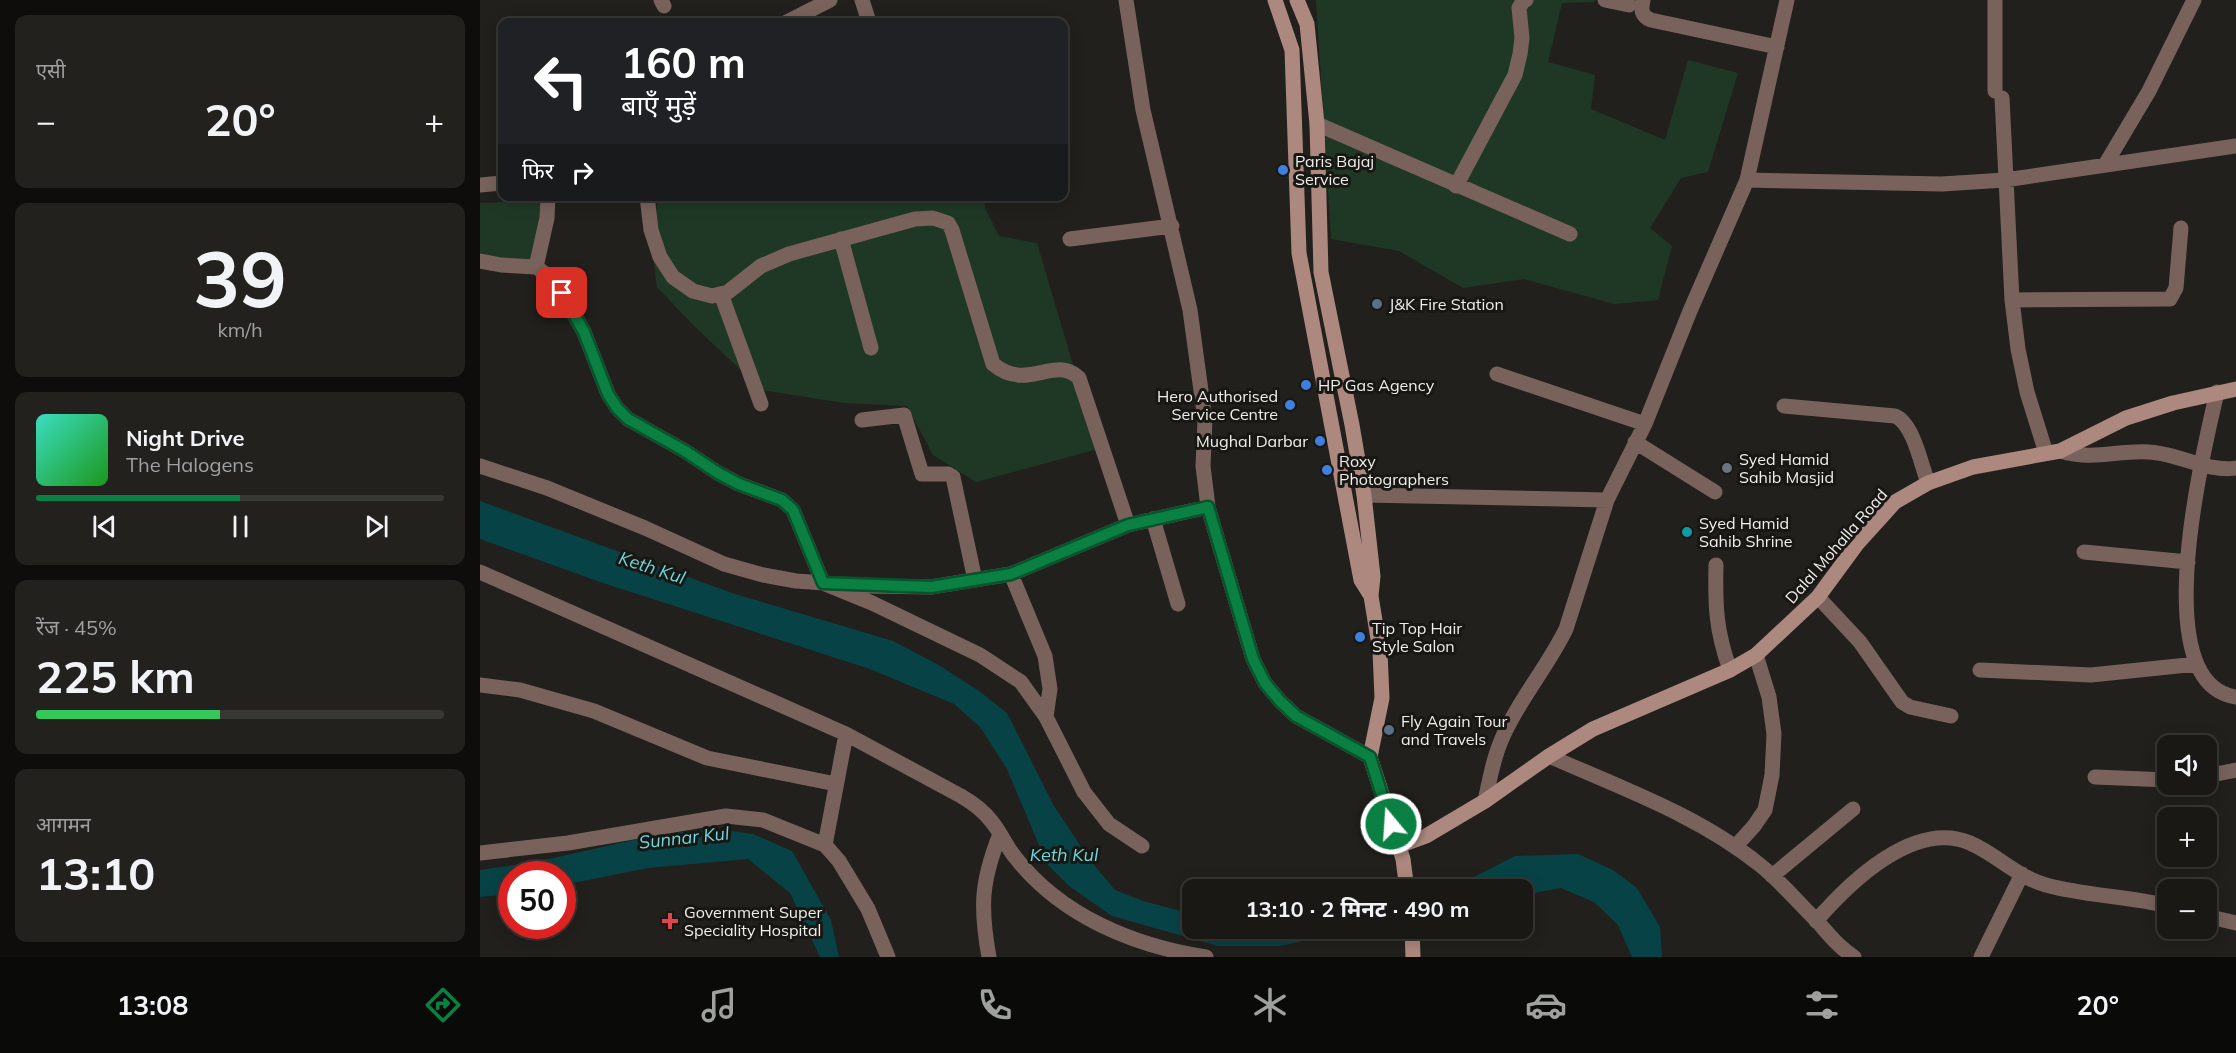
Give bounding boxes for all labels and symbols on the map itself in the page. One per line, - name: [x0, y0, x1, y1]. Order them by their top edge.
- place label: Paris Bajaj Service: [1295, 151, 1374, 189]
- marker: Paris Bajaj Service: [1276, 163, 1290, 177]
- pin: [536, 267, 587, 318]
- place label: J&K Fire Station: [1389, 294, 1504, 314]
- marker: J&K Fire Station: [1370, 297, 1384, 311]
- place label: HP Gas Agency: [1318, 375, 1435, 395]
- marker: HP Gas Agency: [1299, 378, 1313, 392]
- place label: Hero Authorised Service Centre: [1157, 386, 1278, 424]
- marker: Hero Authorised Service Centre: [1283, 398, 1297, 412]
- place label: Mughal Darbar: [1196, 431, 1308, 451]
- marker: Mughal Darbar: [1313, 434, 1327, 448]
- place label: Syed Hamid Sahib Masjid: [1739, 449, 1834, 487]
- place label: Roxy Photographers: [1339, 451, 1449, 489]
- marker: Syed Hamid Sahib Masjid: [1720, 461, 1734, 475]
- marker: Roxy Photographers: [1320, 463, 1334, 477]
- street label: Dalal Mohalla Road: [1781, 485, 1891, 607]
- place label: Syed Hamid Sahib Shrine: [1699, 513, 1793, 551]
- marker: Syed Hamid Sahib Shrine: [1680, 525, 1694, 539]
- water label: Keth Kul: [616, 546, 689, 589]
- place label: Tip Top Hair Style Salon: [1372, 618, 1462, 656]
- marker: Tip Top Hair Style Salon: [1353, 630, 1367, 644]
- place label: Fly Again Tour and Travels: [1401, 711, 1508, 749]
- marker: Fly Again Tour and Travels: [1382, 723, 1396, 737]
- position arrow: [1359, 792, 1423, 856]
- water label: Sunnar Kul: [638, 821, 731, 854]
- water label: Keth Kul: [1030, 843, 1099, 866]
- speed limit sign: 50: [498, 861, 576, 939]
- place label: Government Super Speciality Hospital: [684, 902, 822, 940]
- marker: Government Super Speciality Hospital: [661, 912, 679, 930]

